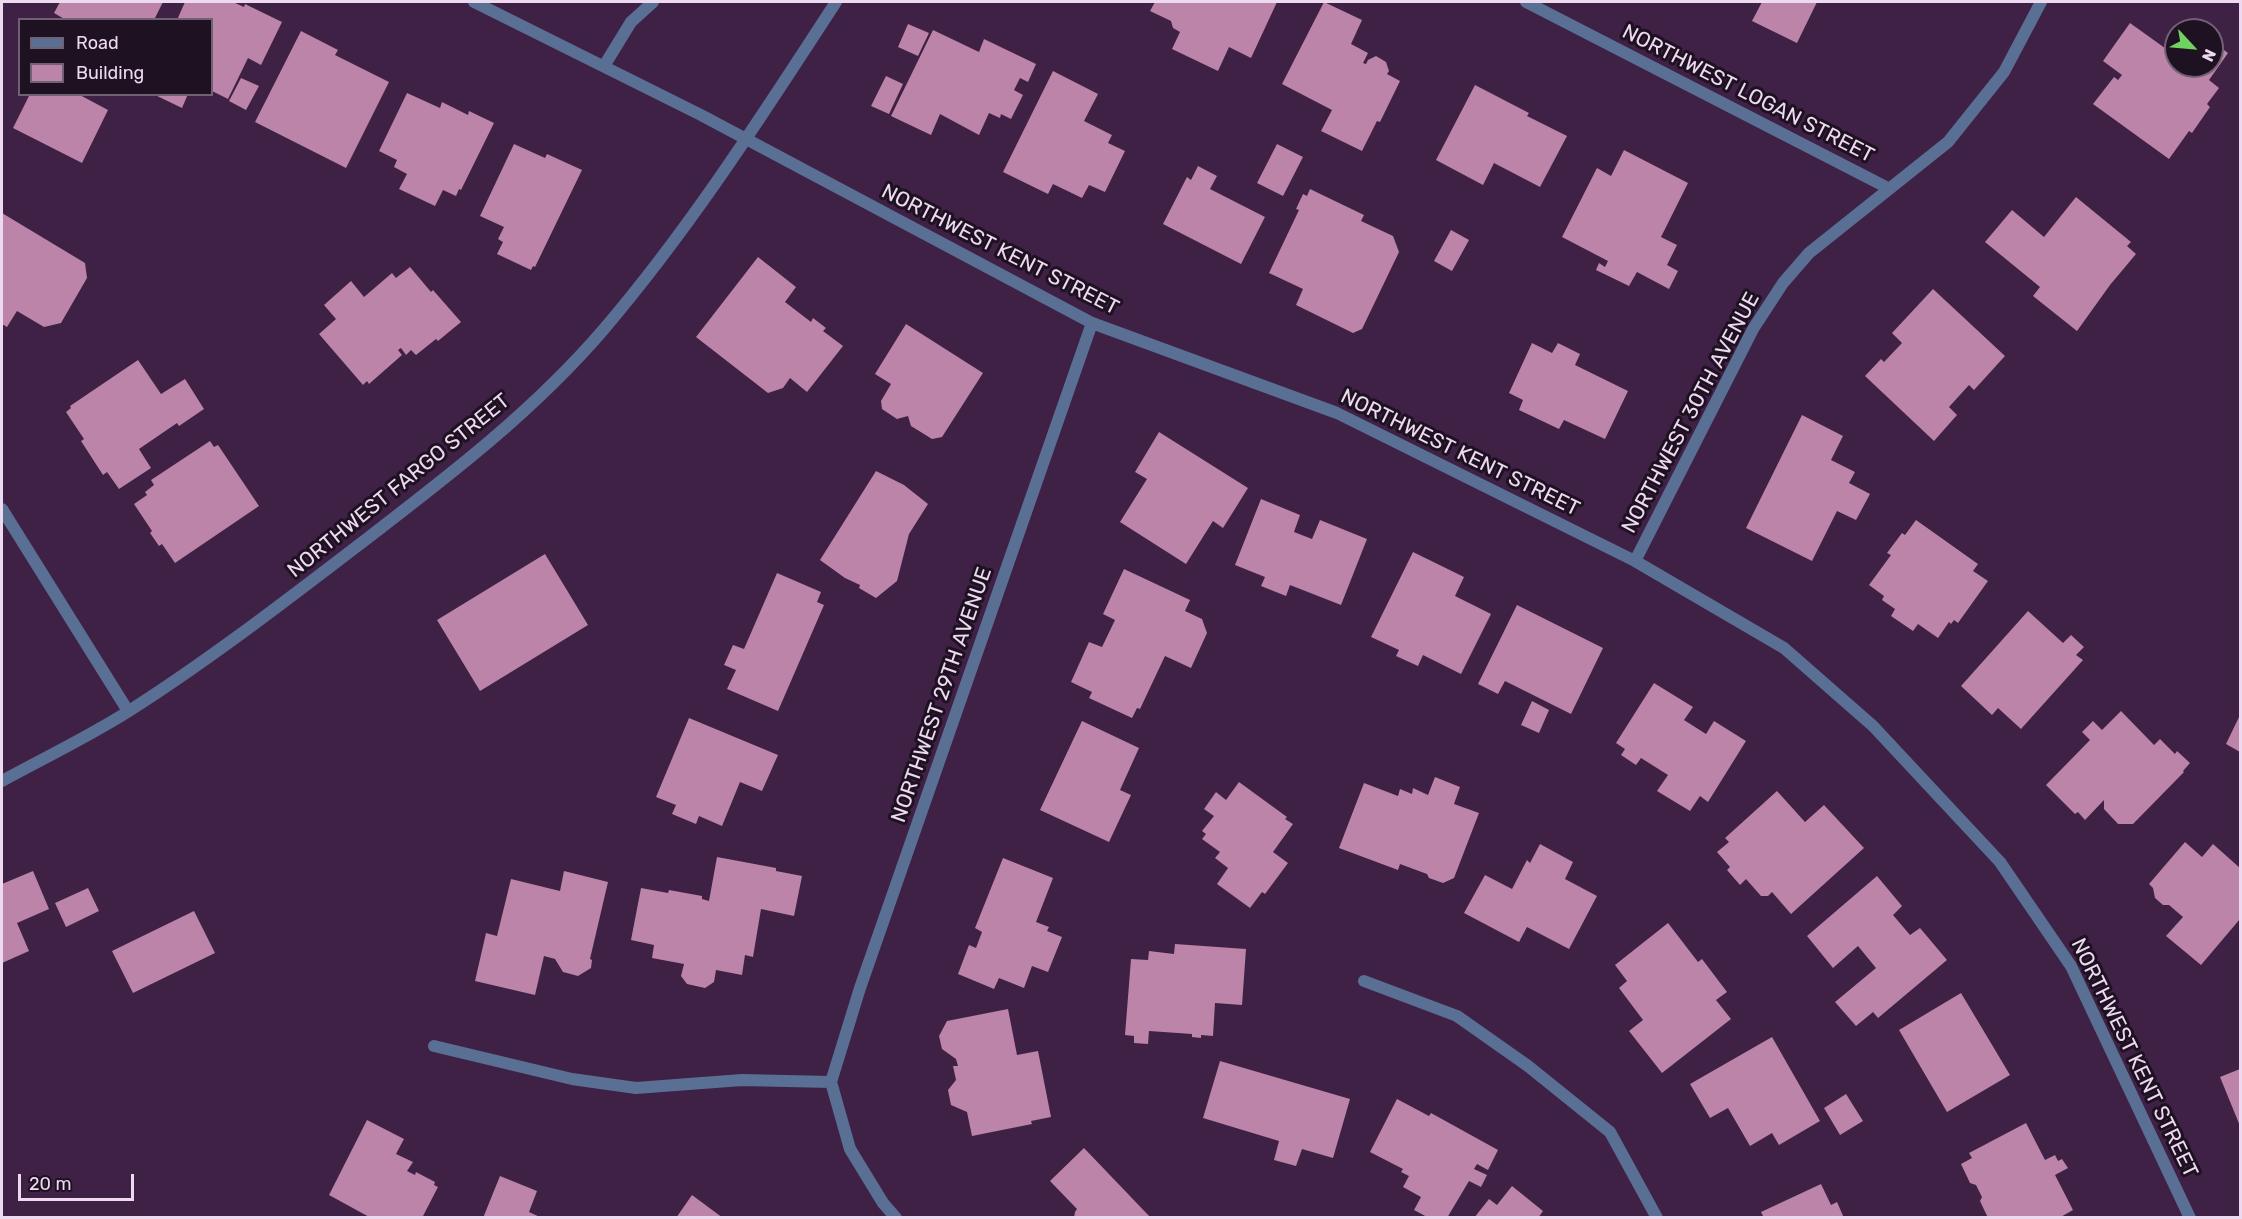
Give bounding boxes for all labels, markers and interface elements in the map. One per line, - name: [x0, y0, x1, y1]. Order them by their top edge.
- legend: [18, 18, 213, 96]
- north arrow: [2164, 18, 2224, 78]
- street label: NORTHWEST LOGAN STREET: [1618, 19, 1878, 169]
- text: Road: [76, 32, 119, 54]
- text: N: [2198, 46, 2220, 65]
- text: Building: [76, 62, 144, 84]
- street label: NORTHWEST KENT STREET: [877, 179, 1123, 321]
- street label: NORTHWEST 30TH AVENUE: [1617, 288, 1765, 538]
- street label: NORTHWEST KENT STREET: [1336, 384, 1584, 522]
- street label: NORTHWEST FARGO STREET: [283, 389, 515, 583]
- street label: NORTHWEST 29TH AVENUE: [886, 564, 998, 826]
- street label: NORTHWEST KENT STREET: [2065, 934, 2203, 1182]
- scale bar: [21, 1162, 136, 1200]
- text: 20 m: [29, 1173, 71, 1195]

